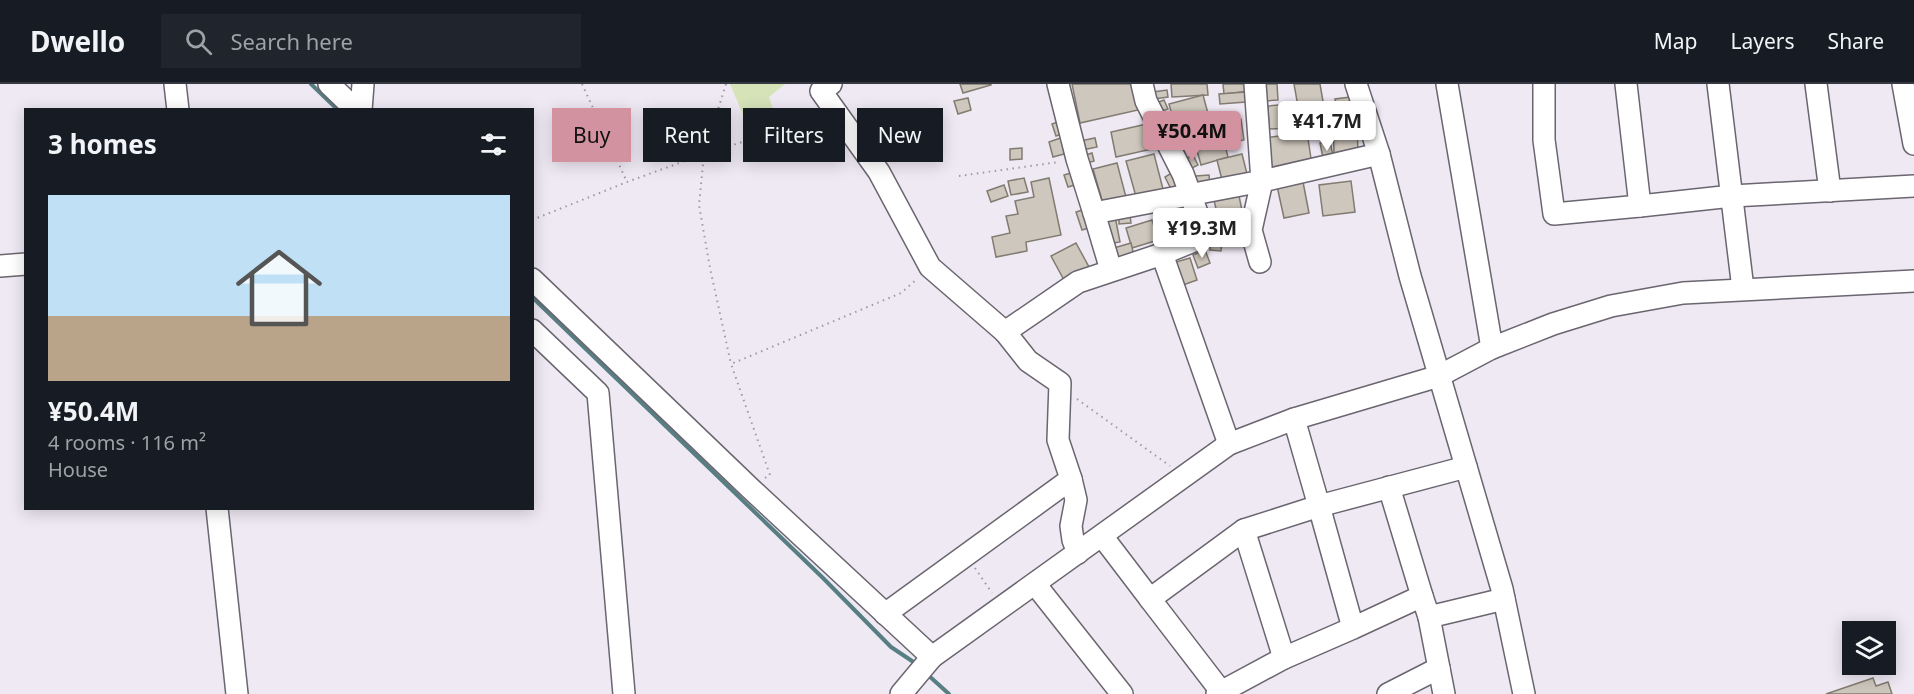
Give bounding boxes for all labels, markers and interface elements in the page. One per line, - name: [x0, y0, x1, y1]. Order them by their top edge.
- search box: [161, 14, 581, 68]
- text: Dwello: [30, 22, 125, 60]
- icon: search: [182, 25, 215, 58]
- text: Search here: [230, 26, 353, 56]
- text: Map: [1654, 27, 1698, 55]
- text: Layers: [1731, 27, 1795, 55]
- text: Share: [1828, 27, 1884, 55]
- pin: ¥41.7M: [1278, 101, 1376, 152]
- text: ¥41.7M: [1292, 107, 1362, 134]
- chip: Buy: [552, 108, 631, 162]
- chip: Rent: [643, 108, 731, 162]
- chip: Filters: [743, 108, 845, 162]
- chip: New: [857, 108, 943, 162]
- pin: ¥50.4M: [1143, 111, 1241, 162]
- text: ¥50.4M: [1157, 117, 1227, 144]
- text: 3 homes: [48, 126, 157, 162]
- icon: filters: [477, 128, 510, 161]
- pin: ¥19.3M: [1153, 208, 1251, 259]
- text: ¥19.3M: [1167, 214, 1237, 241]
- icon: home: [225, 234, 333, 342]
- text: ¥50.4M: [48, 393, 139, 429]
- text: 4 rooms · 116 m²: [48, 429, 206, 456]
- text: House: [48, 456, 108, 483]
- map controls: [1842, 621, 1896, 675]
- button: layers: [1842, 621, 1896, 675]

